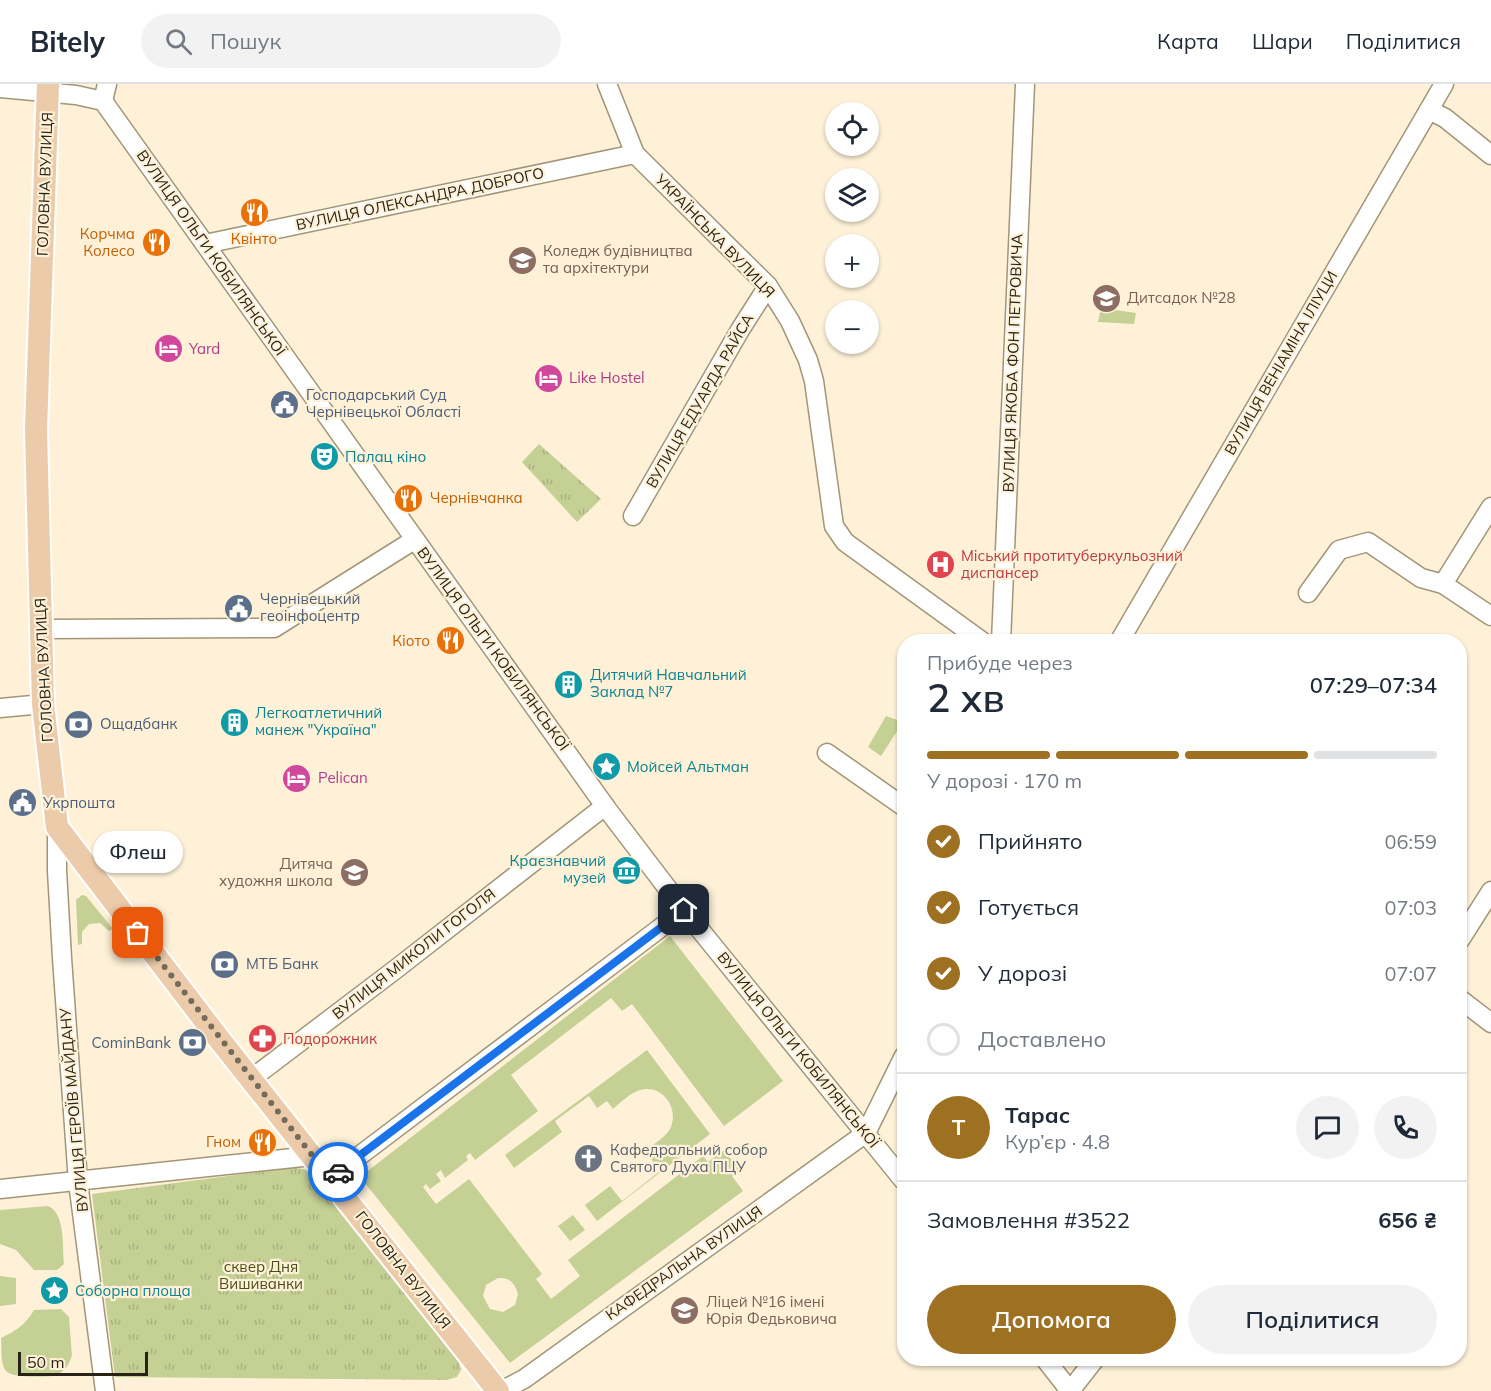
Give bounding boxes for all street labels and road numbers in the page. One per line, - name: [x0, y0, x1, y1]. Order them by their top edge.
- street label: ГОЛОВНА ВУЛИЦЯ: [32, 112, 57, 256]
- street label: ВУЛИЦЯ ОЛЬГИ КОБИЛЯНСЬКОЇ: [133, 146, 290, 359]
- street label: ВУЛИЦЯ ОЛЕКСАНДРА ДОБРОГО: [294, 163, 546, 234]
- street label: УКРАЇНСЬКА ВУЛИЦЯ: [651, 169, 779, 301]
- street label: ВУЛИЦЯ ЯКОБА ФОН ПЕТРОВИЧА: [998, 233, 1027, 493]
- street label: ВУЛИЦЯ ВЕНІАМІНА ІЛІУЦИ: [1220, 267, 1341, 458]
- street label: ВУЛИЦЯ ЕДУАРДА РАЙСА: [642, 310, 757, 491]
- street label: ВУЛИЦЯ ОЛЬГИ КОБИЛЯНСЬКОЇ: [413, 543, 574, 754]
- street label: ГОЛОВНА ВУЛИЦЯ: [30, 598, 57, 742]
- street label: ВУЛИЦЯ МИКОЛИ ГОГОЛЯ: [328, 884, 499, 1023]
- street label: ВУЛИЦЯ ОЛЬГИ КОБИЛЯНСЬКОЇ: [713, 948, 884, 1152]
- street label: ВУЛИЦЯ ГЕРОЇВ МАЙДАНУ: [55, 1007, 92, 1213]
- street label: КАФЕДРАЛЬНА ВУЛИЦЯ: [602, 1201, 766, 1324]
- street label: ГОЛОВНА ВУЛИЦЯ: [352, 1207, 455, 1332]

